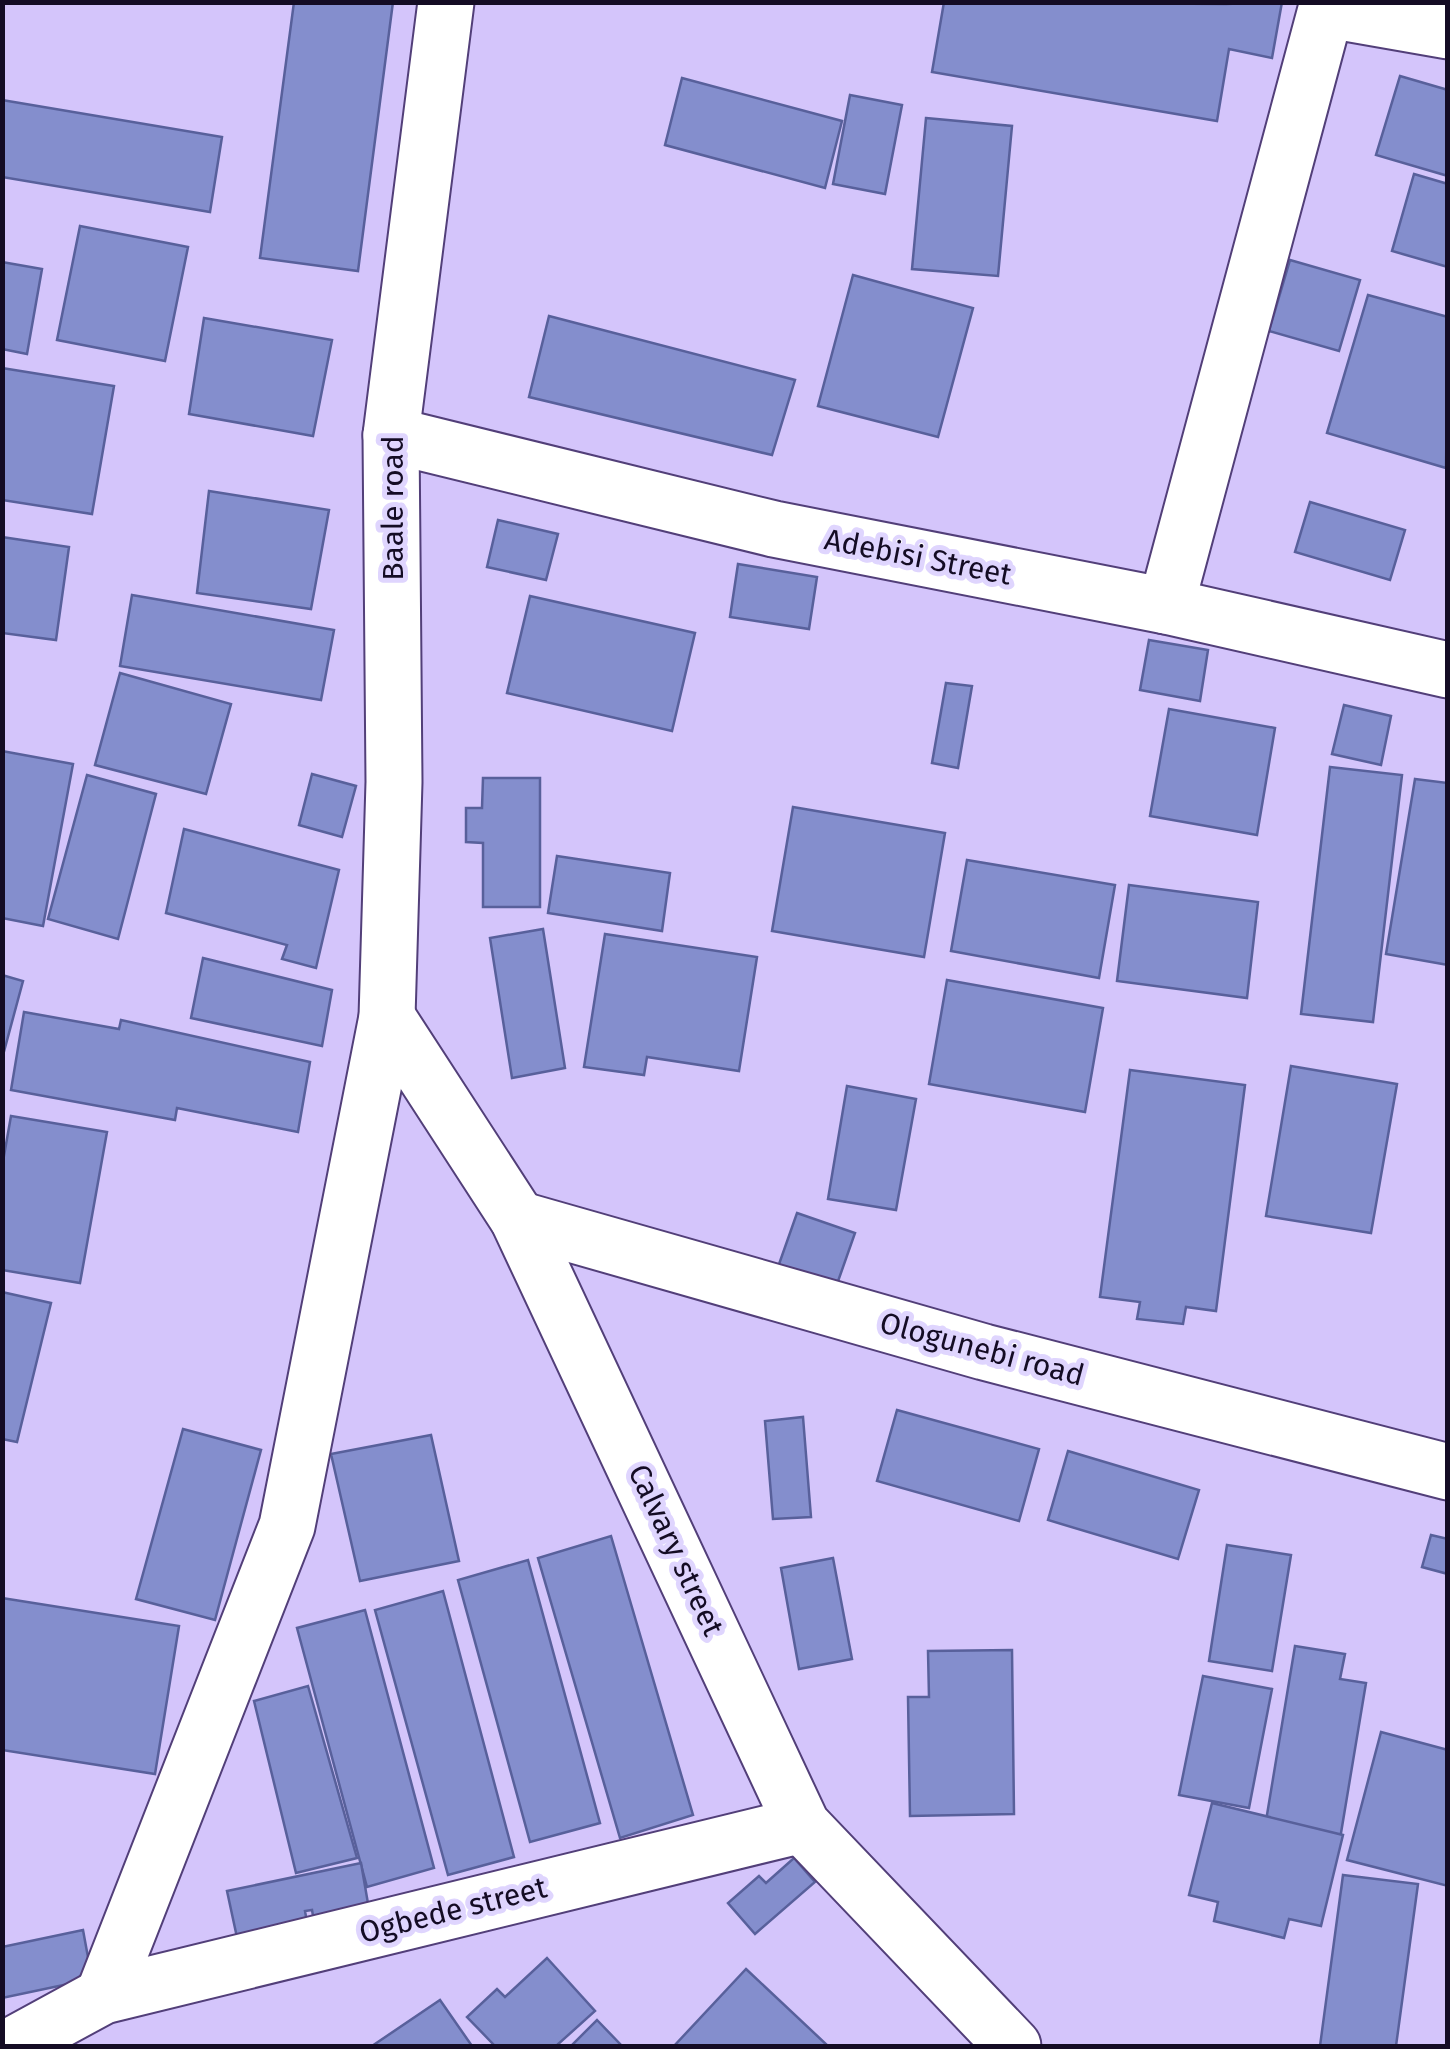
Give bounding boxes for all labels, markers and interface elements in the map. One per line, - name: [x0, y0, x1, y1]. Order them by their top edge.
- street label: Baale road: [375, 435, 411, 581]
- street label: Adebisi Street: [822, 521, 1015, 593]
- street label: Ologunebi road: [876, 1304, 1088, 1394]
- street label: Calvary street: [621, 1459, 731, 1642]
- street label: Ogbede street: [356, 1869, 551, 1951]

